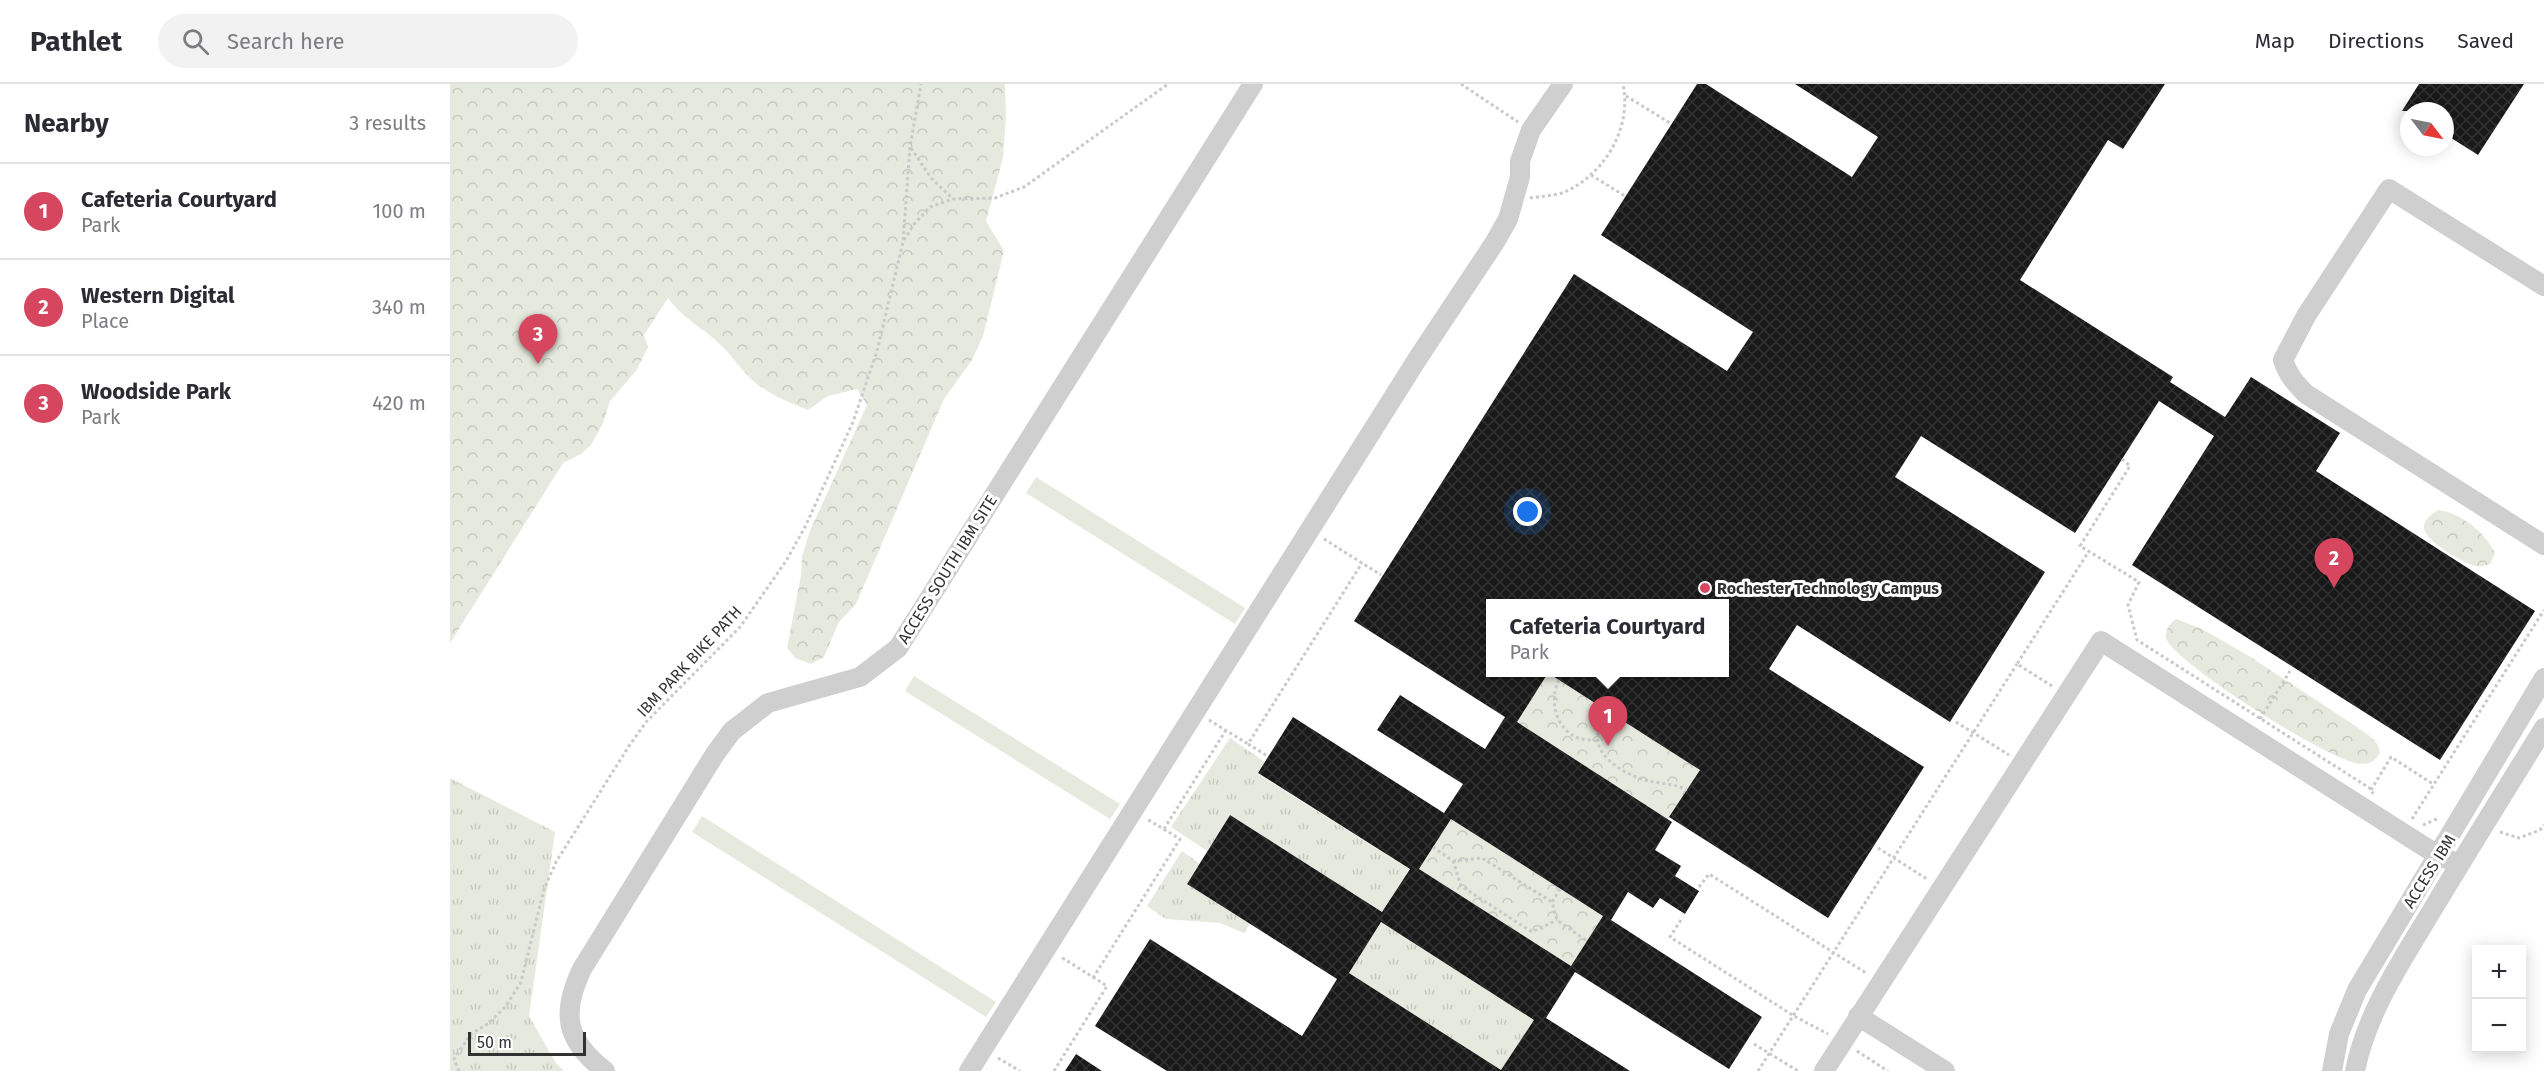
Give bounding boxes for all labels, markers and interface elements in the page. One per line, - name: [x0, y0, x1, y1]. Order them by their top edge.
- search box: [158, 14, 578, 68]
- text: Pathlet: [30, 25, 122, 58]
- icon: search: [179, 25, 212, 58]
- text: Search here: [227, 28, 345, 55]
- text: Map: [2255, 28, 2295, 54]
- text: Directions: [2328, 28, 2424, 54]
- text: Saved: [2457, 28, 2514, 54]
- north arrow: [2400, 102, 2454, 156]
- text: Nearby: [24, 108, 109, 139]
- text: 3 results: [349, 111, 426, 135]
- text: Cafeteria Courtyard: [81, 186, 277, 213]
- text: 1: [39, 199, 48, 223]
- text: 100 m: [373, 199, 426, 223]
- text: Park: [81, 213, 120, 237]
- text: Western Digital: [81, 282, 235, 309]
- text: 2: [38, 295, 49, 319]
- text: 340 m: [372, 295, 426, 319]
- text: Place: [81, 309, 129, 333]
- pin: 3: [518, 314, 557, 364]
- text: Woodside Park: [81, 378, 231, 405]
- text: 3: [38, 391, 49, 415]
- text: 420 m: [372, 391, 426, 415]
- text: Park: [81, 405, 120, 429]
- street label: ACCESS SOUTH IBM SITE: [894, 491, 1001, 647]
- your location: [1513, 497, 1542, 526]
- pin: 2: [2314, 538, 2354, 588]
- place label: Rochester Technology Campus: [1717, 579, 1939, 598]
- marker: Rochester Technology Campus: [1698, 581, 1712, 595]
- popup: [1486, 599, 1729, 677]
- street label: IBM PARK BIKE PATH: [633, 602, 746, 721]
- text: Cafeteria Courtyard: [1510, 613, 1705, 640]
- text: Park: [1510, 640, 1549, 664]
- pin: 1: [1588, 696, 1628, 746]
- street label: ACCESS IBM: [2399, 831, 2460, 912]
- map controls: [2472, 945, 2526, 1053]
- button: +: [2472, 945, 2526, 999]
- button: −: [2472, 999, 2526, 1053]
- scale bar: [468, 1029, 586, 1056]
- text: 50 m: [477, 1033, 512, 1052]

